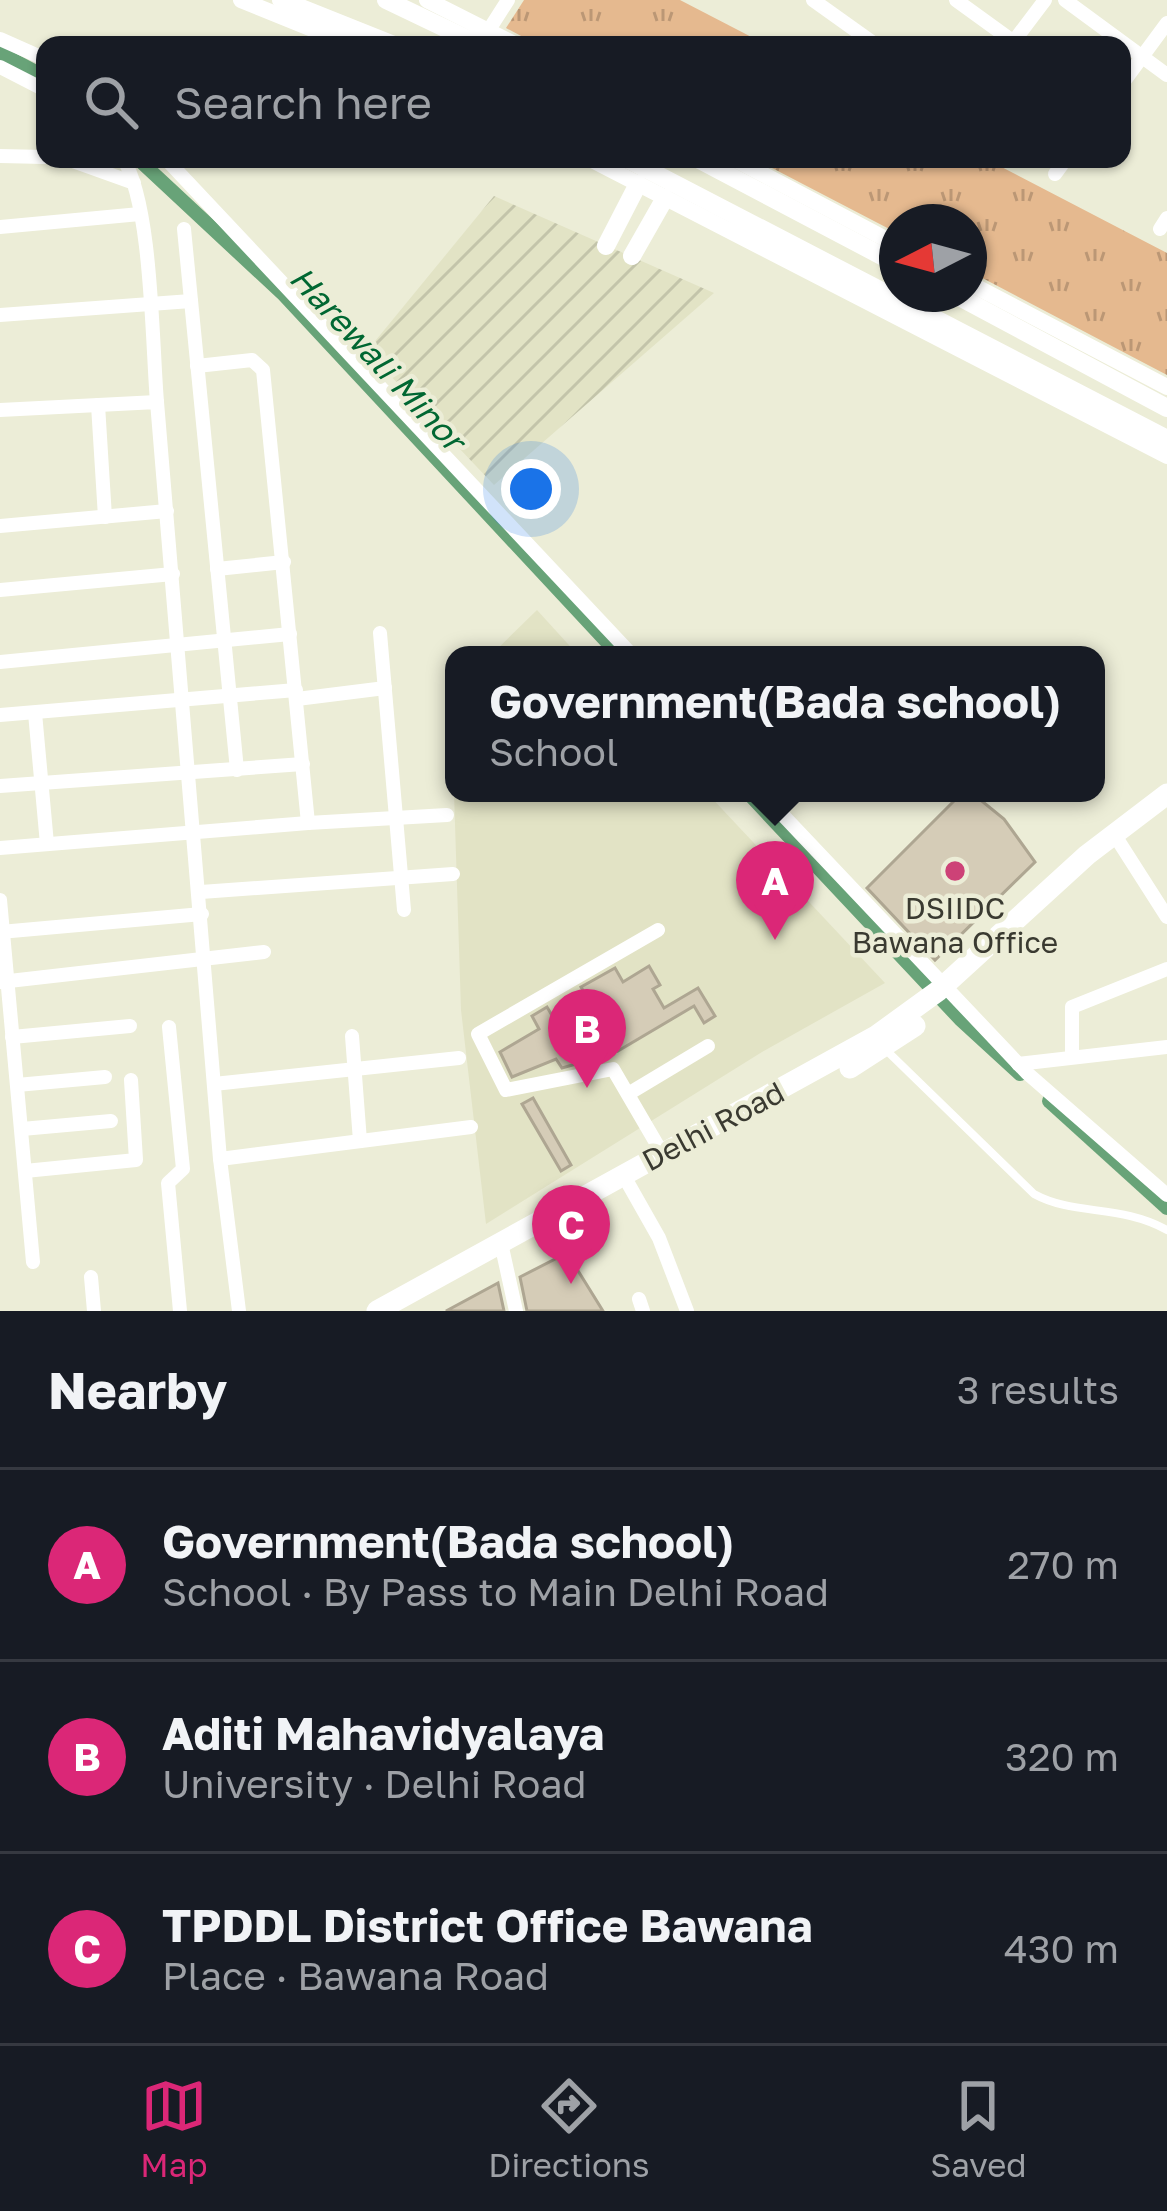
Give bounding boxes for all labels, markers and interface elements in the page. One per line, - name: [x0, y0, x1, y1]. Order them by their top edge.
- search box: [36, 36, 1131, 168]
- icon: search: [78, 69, 144, 135]
- text: Search here: [174, 75, 432, 129]
- north arrow: [879, 204, 987, 312]
- water label: Harewali Minor: [283, 258, 476, 461]
- your location: [501, 459, 561, 519]
- popup: [445, 646, 1105, 802]
- text: Government(Bada school): [489, 674, 1061, 728]
- text: School: [489, 728, 618, 775]
- pin: A: [736, 841, 814, 940]
- marker: DSIIDC Bawana Office: [942, 858, 968, 884]
- place label: DSIIDC Bawana Office: [852, 890, 1058, 960]
- pin: B: [548, 989, 626, 1088]
- street label: Delhi Road: [636, 1074, 790, 1178]
- pin: C: [532, 1185, 610, 1284]
- text: Nearby: [48, 1359, 227, 1420]
- text: 3 results: [957, 1366, 1119, 1413]
- text: Government(Bada school): [162, 1514, 734, 1568]
- text: A: [73, 1541, 101, 1588]
- text: 270 m: [1007, 1541, 1119, 1588]
- text: School · By Pass to Main Delhi Road: [162, 1568, 829, 1615]
- text: Aditi Mahavidyalaya: [162, 1706, 604, 1760]
- text: B: [73, 1733, 101, 1780]
- text: 320 m: [1005, 1733, 1119, 1780]
- text: University · Delhi Road: [162, 1760, 586, 1807]
- text: TPDDL District Office Bawana: [162, 1898, 813, 1952]
- text: C: [73, 1925, 101, 1972]
- text: 430 m: [1004, 1925, 1119, 1972]
- text: Place · Bawana Road: [162, 1952, 549, 1999]
- tab: Map: [140, 2073, 208, 2184]
- tab: Directions: [488, 2073, 650, 2184]
- tab: Saved: [930, 2073, 1027, 2184]

